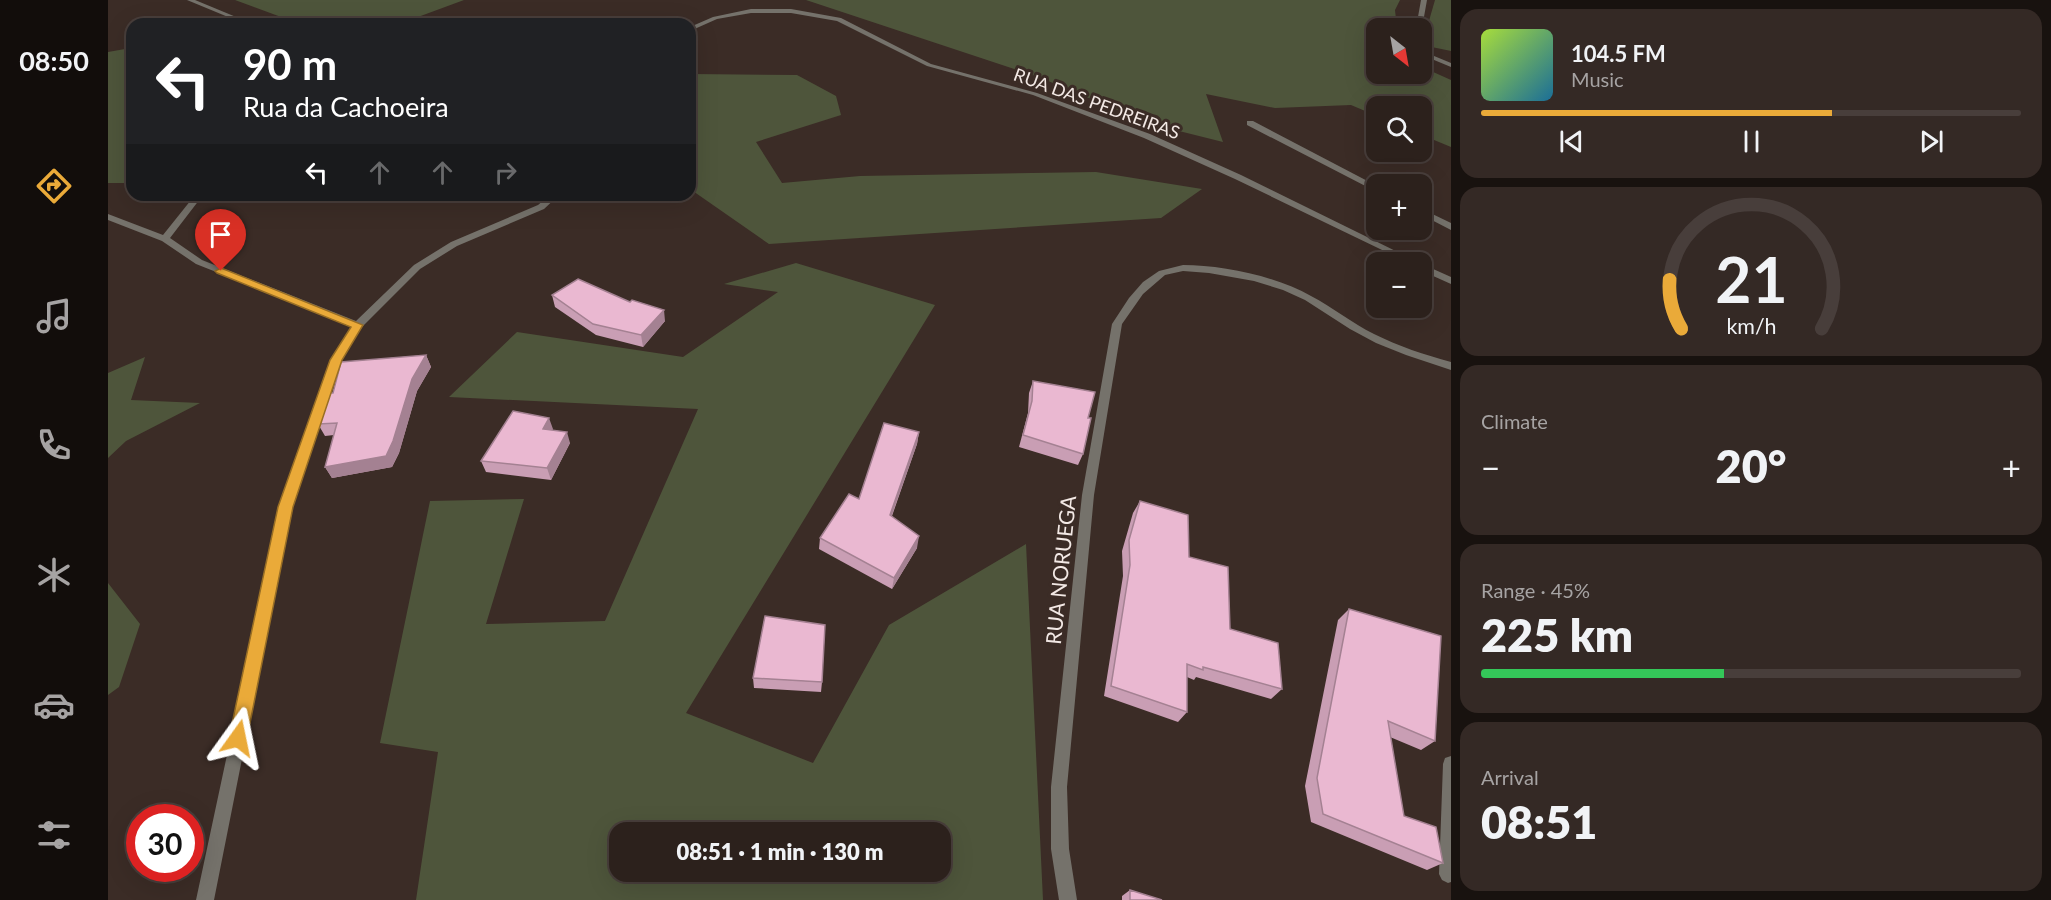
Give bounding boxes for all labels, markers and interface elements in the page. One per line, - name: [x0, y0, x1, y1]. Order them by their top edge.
- north arrow: [1366, 18, 1432, 84]
- map controls: [1366, 18, 1432, 318]
- text: 90 m: [243, 39, 337, 89]
- text: 104.5 FM: [1571, 40, 1666, 67]
- icon: left: [144, 42, 222, 120]
- text: 08:50: [19, 44, 89, 77]
- street label: RUA DAS PEDREIRAS: [1011, 63, 1183, 143]
- text: Music: [1571, 67, 1624, 91]
- text: Rua da Cachoeira: [243, 90, 449, 123]
- button: search: [1366, 96, 1432, 162]
- icon: previous: [1555, 125, 1588, 158]
- icon: pause: [1735, 125, 1768, 158]
- icon: next: [1915, 125, 1948, 158]
- icon: left: [300, 156, 333, 189]
- icon: ahead: [363, 156, 396, 189]
- icon: ahead: [426, 156, 459, 189]
- icon: right: [489, 156, 522, 189]
- icon: directions: [33, 165, 75, 207]
- button: +: [1366, 174, 1432, 240]
- pin: [195, 209, 246, 271]
- icon: arrive: [204, 218, 237, 251]
- text: 21: [1715, 241, 1787, 316]
- button: −: [1366, 252, 1432, 318]
- icon: music: [33, 295, 75, 337]
- text: km/h: [1726, 313, 1776, 339]
- text: Climate: [1481, 409, 1548, 433]
- icon: phone: [33, 424, 75, 466]
- text: 20°: [1716, 439, 1786, 493]
- text: −: [1481, 447, 1500, 487]
- text: +: [2002, 447, 2021, 487]
- street label: RUA NORUEGA: [1040, 493, 1080, 646]
- icon: climate: [33, 554, 75, 596]
- text: Range · 45%: [1481, 578, 1590, 602]
- text: 225 km: [1481, 608, 1633, 662]
- icon: car: [33, 684, 75, 726]
- position arrow: [206, 706, 270, 770]
- text: Arrival: [1481, 765, 1539, 789]
- text: 08:51: [1481, 795, 1597, 849]
- speed limit sign: 30: [126, 804, 204, 882]
- icon: filters: [33, 814, 75, 856]
- text: 08:51 · 1 min · 130 m: [677, 838, 883, 865]

